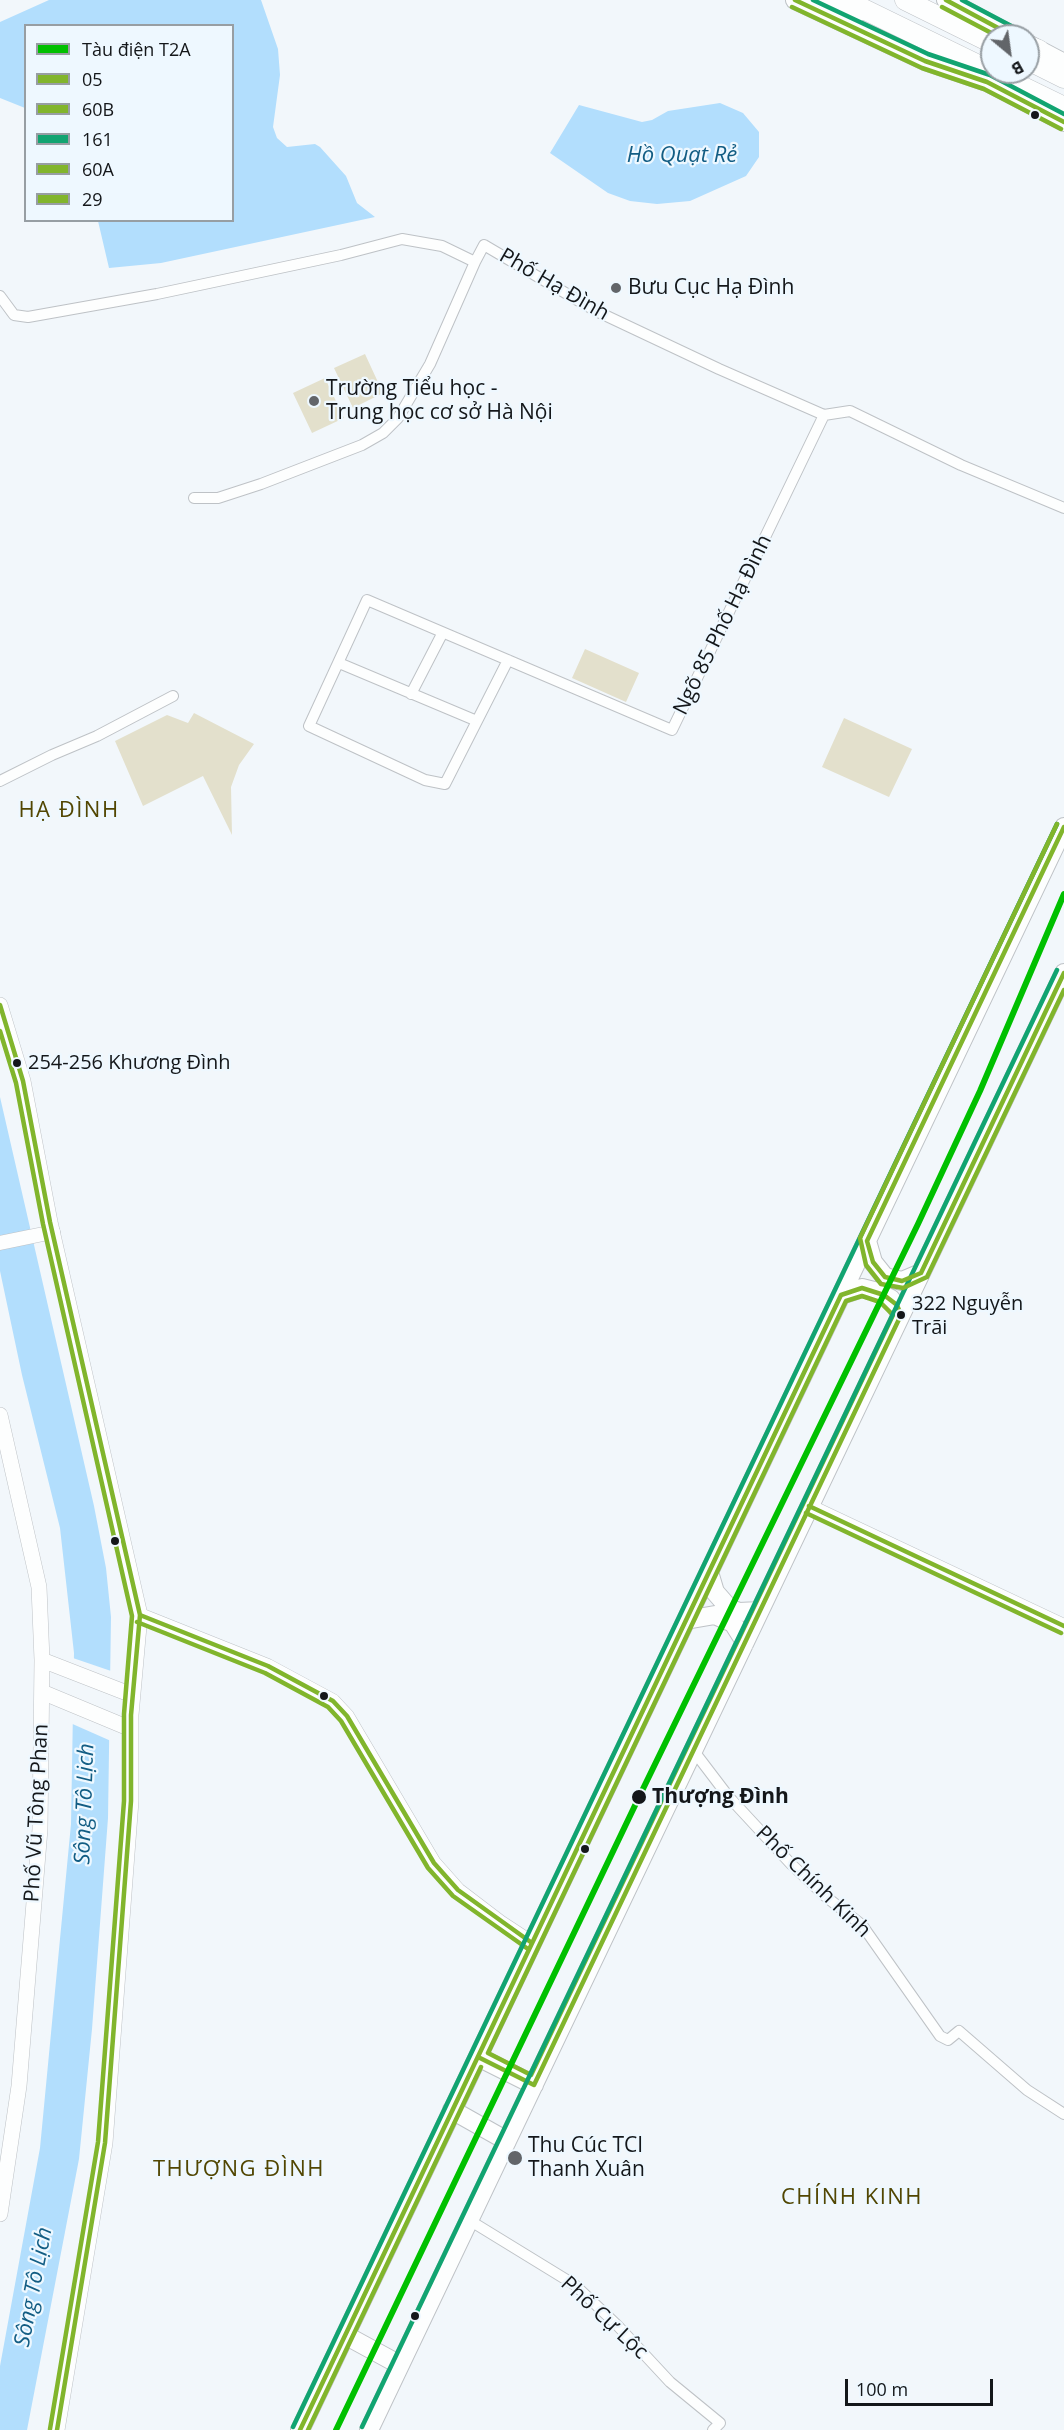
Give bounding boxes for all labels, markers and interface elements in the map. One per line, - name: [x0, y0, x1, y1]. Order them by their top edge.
- legend: [24, 24, 234, 222]
- north arrow: [980, 24, 1040, 84]
- text: Tàu điện T2A: [82, 37, 191, 61]
- text: B: [1008, 56, 1028, 80]
- text: 05: [82, 67, 103, 91]
- text: 60B: [82, 97, 114, 121]
- unlabelled marker: [1029, 109, 1041, 121]
- text: 161: [82, 127, 113, 151]
- water label: Hồ Quạt Rẻ: [627, 143, 737, 169]
- text: 60A: [82, 157, 114, 181]
- text: 29: [82, 187, 103, 211]
- street label: Phố Hạ Đình: [495, 243, 613, 327]
- place label: Bưu Cục Hạ Đình: [628, 275, 794, 301]
- marker: Bưu Cục Hạ Đình: [609, 281, 623, 295]
- place label: Trường Tiểu học - Trung học cơ sở Hà Nội: [326, 376, 553, 426]
- marker: Trường Tiểu học - Trung học cơ sở Hà Nội: [307, 394, 321, 408]
- street label: Ngõ 85 Phố Hạ Đình: [668, 531, 778, 719]
- district label: HẠ ĐÌNH: [18, 798, 120, 824]
- place label: 254-256 Khương Đình: [28, 1051, 231, 1075]
- marker: 254-256 Khương Đình: [11, 1057, 23, 1069]
- place label: 322 Nguyễn Trãi: [912, 1292, 1023, 1339]
- marker: 322 Nguyễn Trãi: [895, 1309, 907, 1321]
- unlabelled marker: [109, 1535, 121, 1547]
- unlabelled marker: [318, 1690, 330, 1702]
- street label: Phố Vũ Tông Phan: [20, 1723, 54, 1903]
- water label: Sông Tô Lịch: [70, 1743, 100, 1865]
- place label: Thượng Đình: [652, 1784, 789, 1810]
- marker: Thượng Đình: [630, 1788, 648, 1806]
- street label: Phố Chính Kinh: [750, 1821, 876, 1943]
- unlabelled marker: [579, 1843, 591, 1855]
- place label: Thu Cúc TCI Thanh Xuân: [528, 2133, 645, 2183]
- marker: Thu Cúc TCI Thanh Xuân: [506, 2149, 524, 2167]
- district label: THƯỢNG ĐÌNH: [153, 2157, 325, 2183]
- district label: CHÍNH KINH: [781, 2185, 923, 2211]
- water label: Sông Tô Lịch: [9, 2225, 59, 2349]
- street label: Phố Cự Lộc: [555, 2271, 653, 2365]
- unlabelled marker: [409, 2310, 421, 2322]
- scale bar: [848, 2367, 996, 2405]
- text: 100 m: [856, 2377, 908, 2401]

